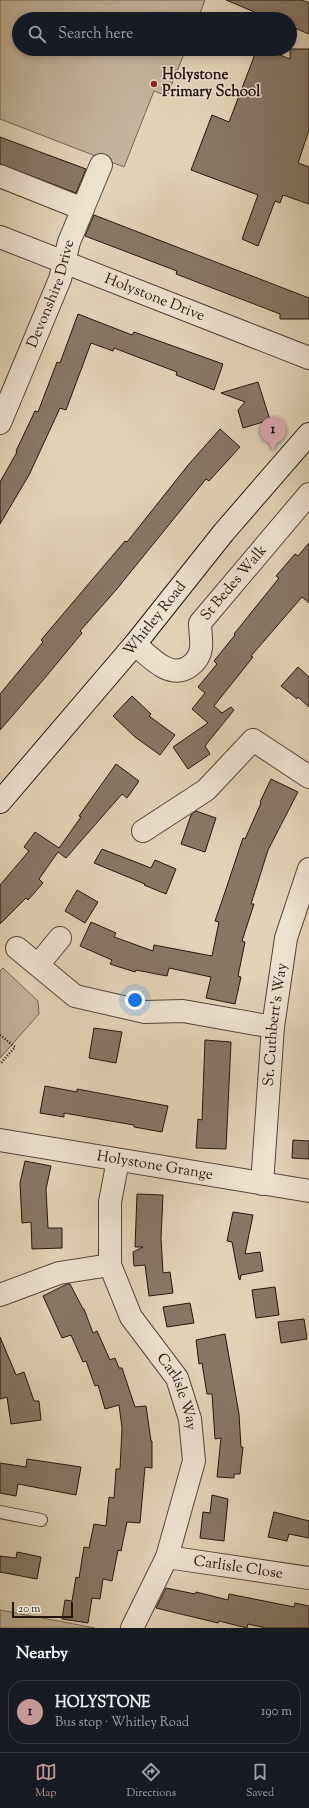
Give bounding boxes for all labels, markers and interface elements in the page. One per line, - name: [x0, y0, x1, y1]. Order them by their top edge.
- search box: [12, 12, 297, 56]
- icon: search: [26, 23, 48, 45]
- text: Search here: [58, 24, 133, 45]
- place label: Holystone Primary School: [162, 65, 261, 103]
- marker: Holystone Primary School: [149, 79, 159, 89]
- street label: Devonshire Drive: [22, 238, 80, 351]
- street label: Holystone Drive: [101, 268, 208, 327]
- pin: 1: [260, 417, 286, 450]
- street label: St Bedes Walk: [196, 541, 272, 625]
- street label: Whitley Road: [119, 577, 192, 661]
- street label: St. Cuthbert's Way: [258, 961, 293, 1087]
- your location: [125, 990, 145, 1010]
- street label: Holystone Grange: [95, 1146, 215, 1185]
- street label: Carlisle Way: [151, 1349, 202, 1432]
- street label: Carlisle Close: [192, 1551, 284, 1585]
- scale bar: [12, 1600, 73, 1619]
- text: 20 m: [18, 1601, 40, 1617]
- text: Nearby: [16, 1642, 68, 1666]
- text: HOLYSTONE: [55, 1693, 150, 1714]
- text: 1: [28, 1703, 32, 1721]
- text: 190 m: [261, 1703, 292, 1721]
- text: Bus stop · Whitley Road: [55, 1714, 189, 1732]
- tab: Map: [35, 1761, 57, 1801]
- tab: Directions: [127, 1761, 176, 1801]
- tab: Saved: [246, 1761, 274, 1801]

